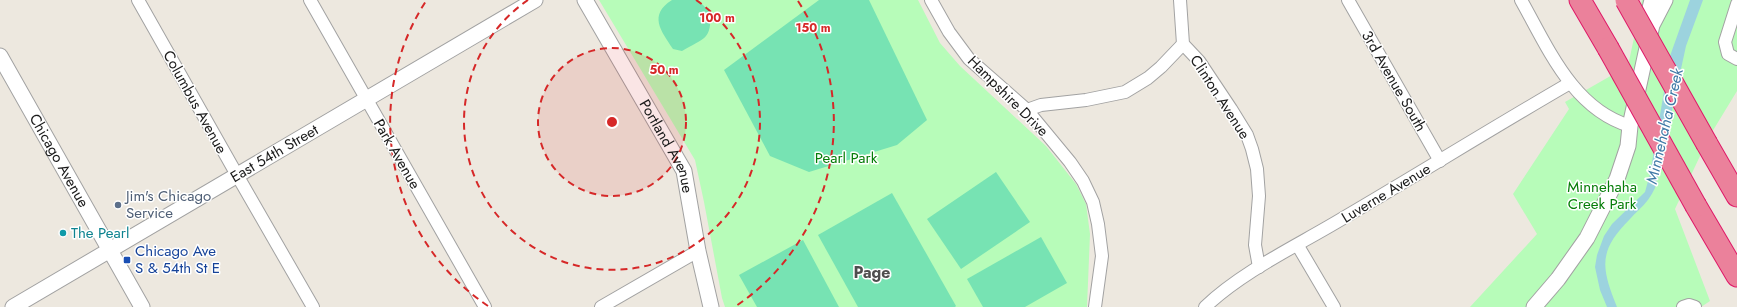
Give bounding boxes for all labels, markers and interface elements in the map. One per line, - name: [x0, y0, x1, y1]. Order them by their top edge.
- text: 100 m: [699, 9, 735, 27]
- text: 150 m: [795, 19, 831, 37]
- street label: 3rd Avenue South: [1356, 26, 1432, 136]
- street label: Columbus Avenue: [157, 46, 233, 158]
- street label: Hampshire Drive: [963, 51, 1054, 142]
- street label: Clinton Avenue: [1185, 51, 1256, 144]
- text: 50 m: [649, 61, 679, 79]
- water label: Minnehaha Creek: [1640, 65, 1689, 186]
- street label: Portland Avenue: [634, 95, 699, 195]
- street label: Chicago Avenue: [24, 110, 95, 212]
- street label: Park Avenue: [368, 115, 426, 193]
- centre of rings: [605, 115, 619, 129]
- street label: East 54th Street: [226, 119, 323, 188]
- park label: Pearl Park: [815, 147, 878, 169]
- street label: Luverne Avenue: [1337, 158, 1435, 228]
- park label: Minnehaha Creek Park: [1567, 176, 1637, 215]
- place label: Jim's Chicago Service: [124, 185, 211, 224]
- marker: Jim's Chicago Service: [113, 200, 123, 210]
- place label: The Pearl: [71, 222, 129, 244]
- marker: The Pearl: [58, 228, 68, 238]
- place label: Chicago Ave S & 54th St E: [135, 240, 220, 279]
- marker: Chicago Ave S & 54th St E: [122, 255, 132, 265]
- district label: Page: [853, 261, 891, 284]

